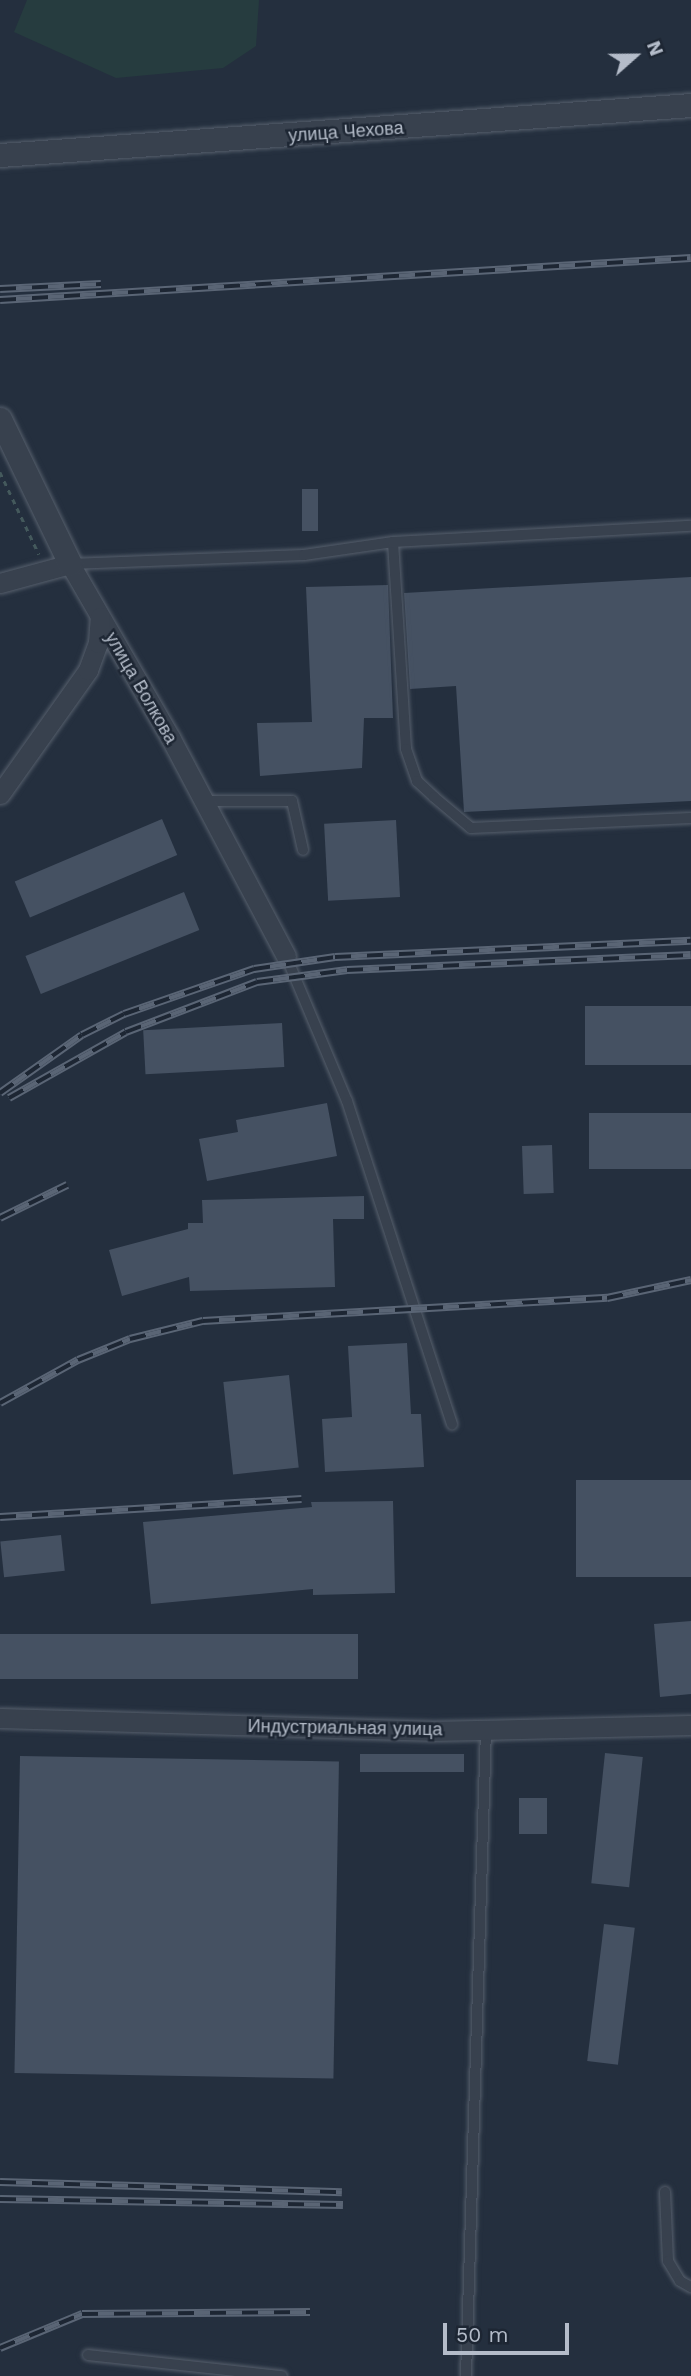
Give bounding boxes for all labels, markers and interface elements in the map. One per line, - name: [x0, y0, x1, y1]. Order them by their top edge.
- north arrow: [600, 21, 670, 91]
- text: N: [642, 38, 668, 59]
- street label: улица Чехова: [288, 117, 404, 147]
- street label: улица Волкова: [100, 628, 182, 748]
- street label: Индустриальная улица: [247, 1716, 443, 1740]
- scale bar: [446, 2310, 572, 2354]
- text: 50 m: [456, 2322, 508, 2347]

